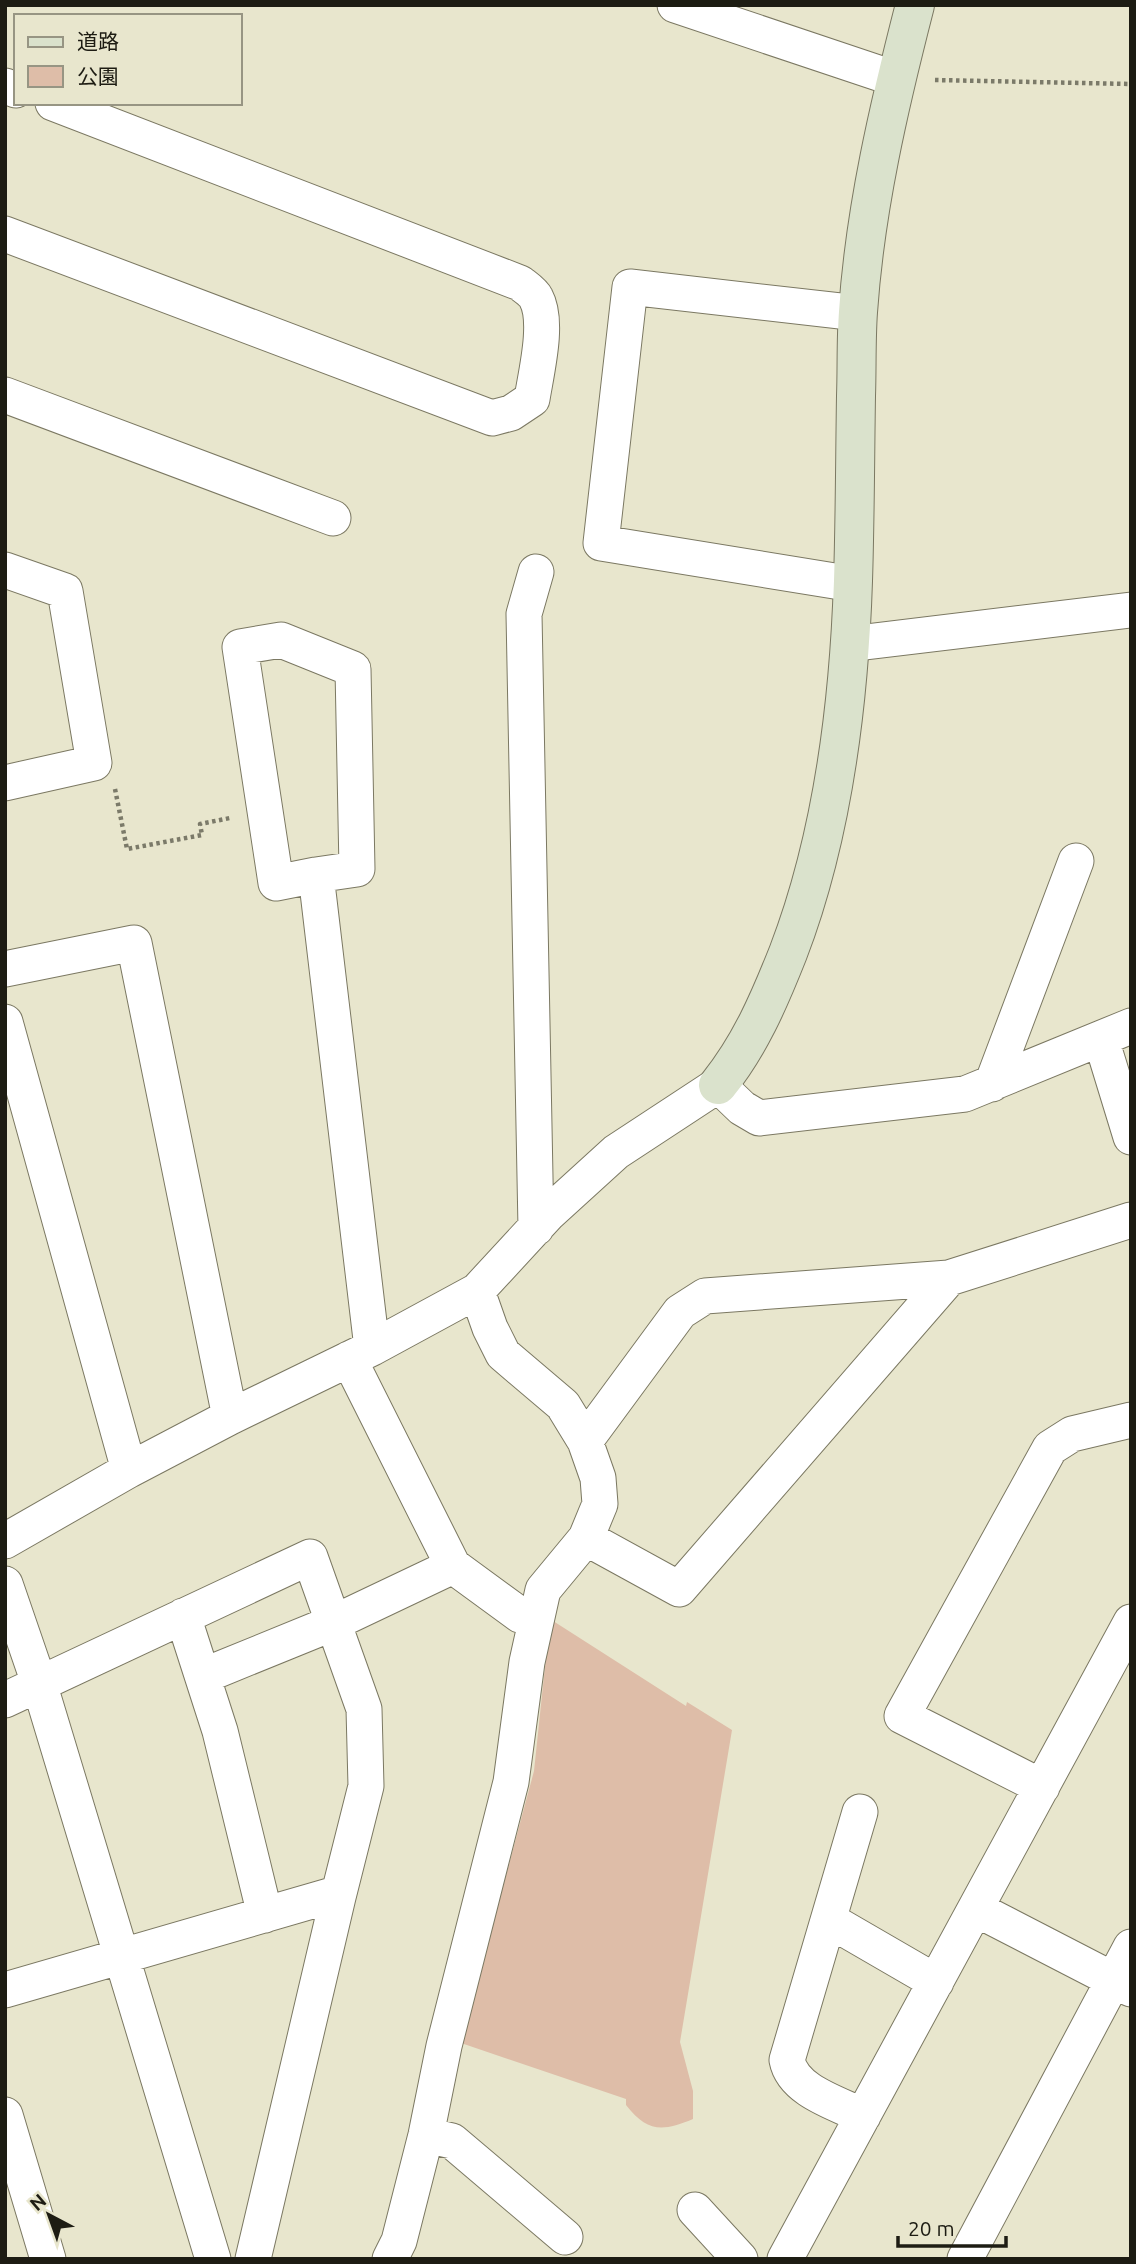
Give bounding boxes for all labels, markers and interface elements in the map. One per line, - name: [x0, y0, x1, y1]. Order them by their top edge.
- legend: [14, 14, 242, 105]
- text: 道路: [77, 29, 119, 53]
- text: 公園: [77, 64, 119, 88]
- north arrow: [14, 2180, 84, 2250]
- text: N: [25, 2189, 50, 2215]
- scale bar: [898, 2204, 1006, 2248]
- text: 20 m: [908, 2216, 955, 2240]

